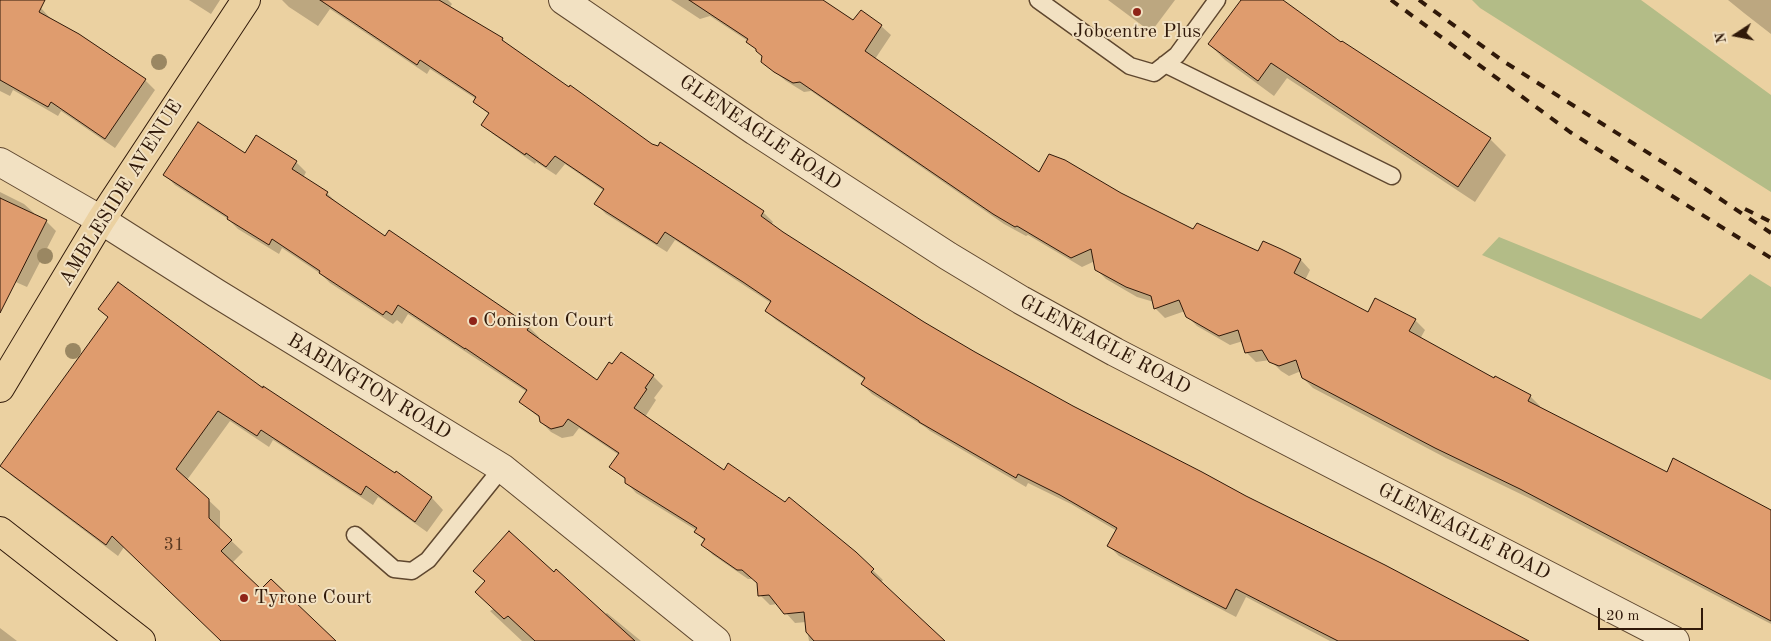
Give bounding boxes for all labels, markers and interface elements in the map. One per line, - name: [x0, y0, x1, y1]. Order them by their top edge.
- marker: Jobcentre Plus: [1131, 6, 1143, 18]
- north arrow: [1711, 10, 1761, 60]
- place label: Jobcentre Plus: [1073, 20, 1201, 44]
- text: N: [1713, 31, 1729, 44]
- street label: GLENEAGLE ROAD: [674, 70, 846, 196]
- street label: AMBLESIDE AVENUE: [54, 96, 188, 290]
- street label: GLENEAGLE ROAD: [1015, 290, 1195, 400]
- place label: Coniston Court: [483, 309, 614, 333]
- marker: Coniston Court: [467, 315, 479, 327]
- street label: BABINGTON ROAD: [283, 329, 455, 445]
- street label: GLENEAGLE ROAD: [1374, 478, 1554, 586]
- house number: 31: [164, 534, 184, 556]
- place label: Tyrone Court: [254, 586, 372, 610]
- marker: Tyrone Court: [238, 592, 250, 604]
- scale bar: [1601, 598, 1706, 630]
- text: 20 m: [1606, 609, 1640, 624]

